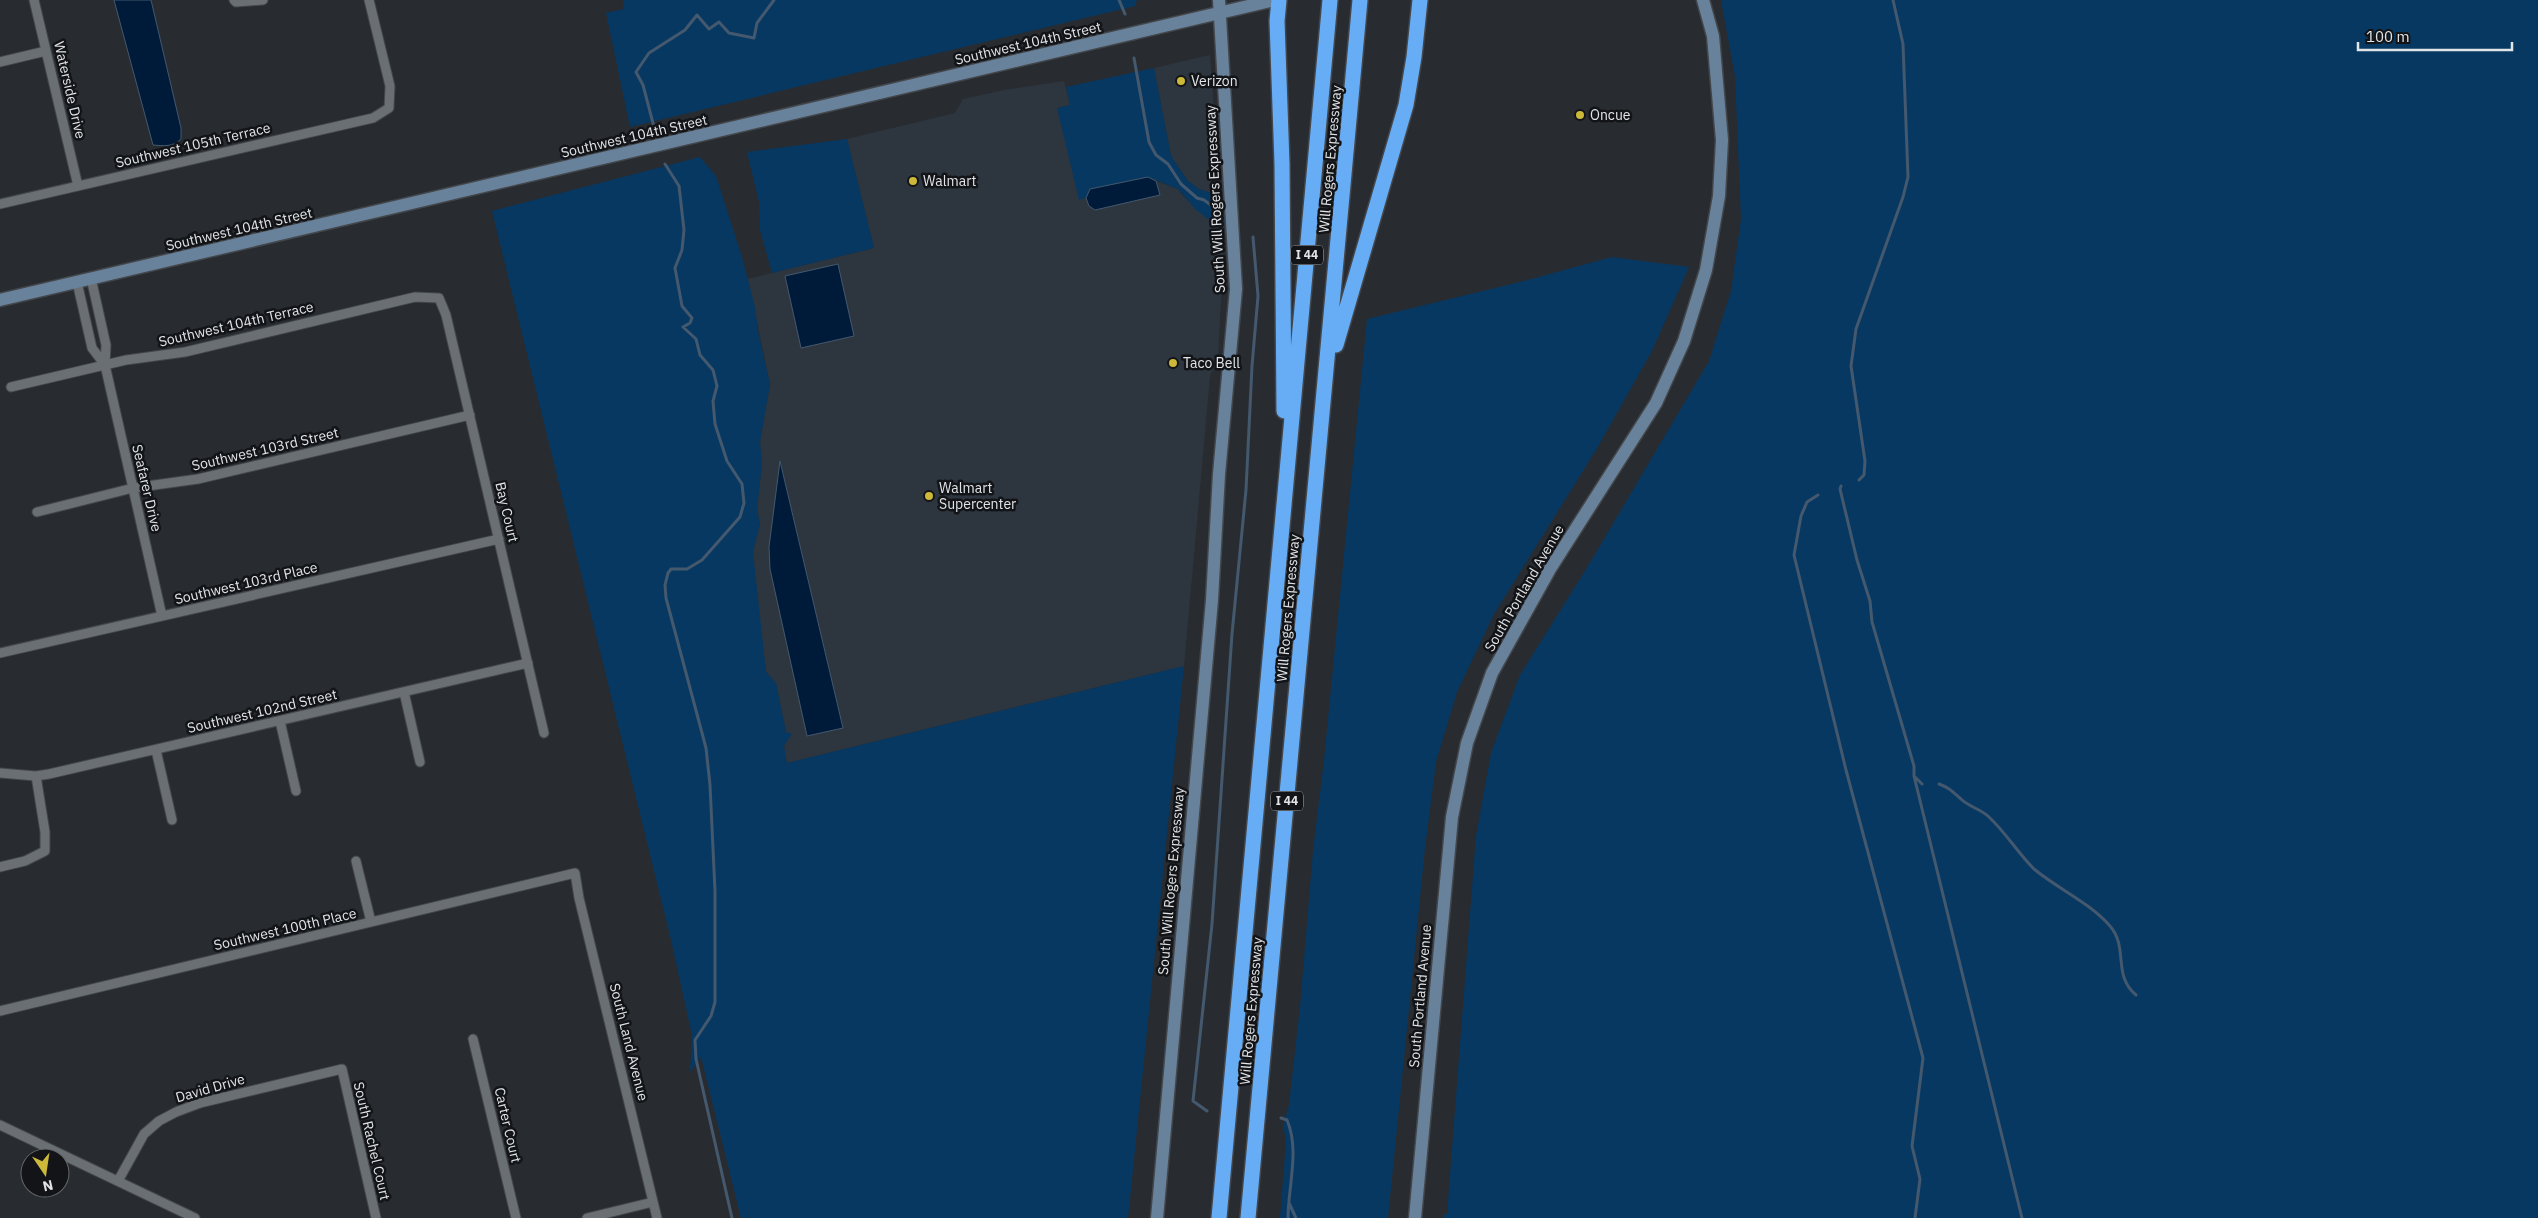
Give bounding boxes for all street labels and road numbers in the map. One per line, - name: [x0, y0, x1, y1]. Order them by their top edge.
- street label: Southwest 104th Street: [953, 17, 1103, 69]
- street label: Waterside Drive: [50, 40, 90, 141]
- street label: Will Rogers Expressway: [1315, 84, 1345, 234]
- street label: South Will Rogers Expressway: [1201, 104, 1229, 294]
- street label: Southwest 104th Street: [559, 110, 709, 162]
- street label: Southwest 105th Terrace: [114, 118, 273, 172]
- street label: Southwest 104th Street: [164, 203, 314, 255]
- road number: I 44: [1291, 246, 1323, 264]
- street label: Southwest 104th Terrace: [157, 297, 316, 351]
- street label: Southwest 103rd Street: [190, 423, 340, 475]
- street label: Seafarer Drive: [128, 443, 166, 534]
- street label: Bay Court: [491, 480, 523, 544]
- street label: South Portland Avenue: [1480, 521, 1568, 655]
- street label: Will Rogers Expressway: [1273, 533, 1303, 683]
- street label: Southwest 103rd Place: [173, 558, 320, 608]
- street label: Southwest 102nd Street: [185, 685, 339, 737]
- street label: South Will Rogers Expressway: [1154, 786, 1188, 976]
- road number: I 44: [1271, 791, 1303, 810]
- street label: Southwest 100th Place: [212, 904, 358, 954]
- street label: South Portland Avenue: [1405, 923, 1435, 1068]
- street label: Will Rogers Expressway: [1236, 936, 1266, 1086]
- street label: South Land Avenue: [606, 981, 652, 1103]
- street label: David Drive: [173, 1069, 247, 1106]
- street label: South Rachel Court: [350, 1080, 394, 1202]
- street label: Carter Court: [491, 1085, 525, 1165]

